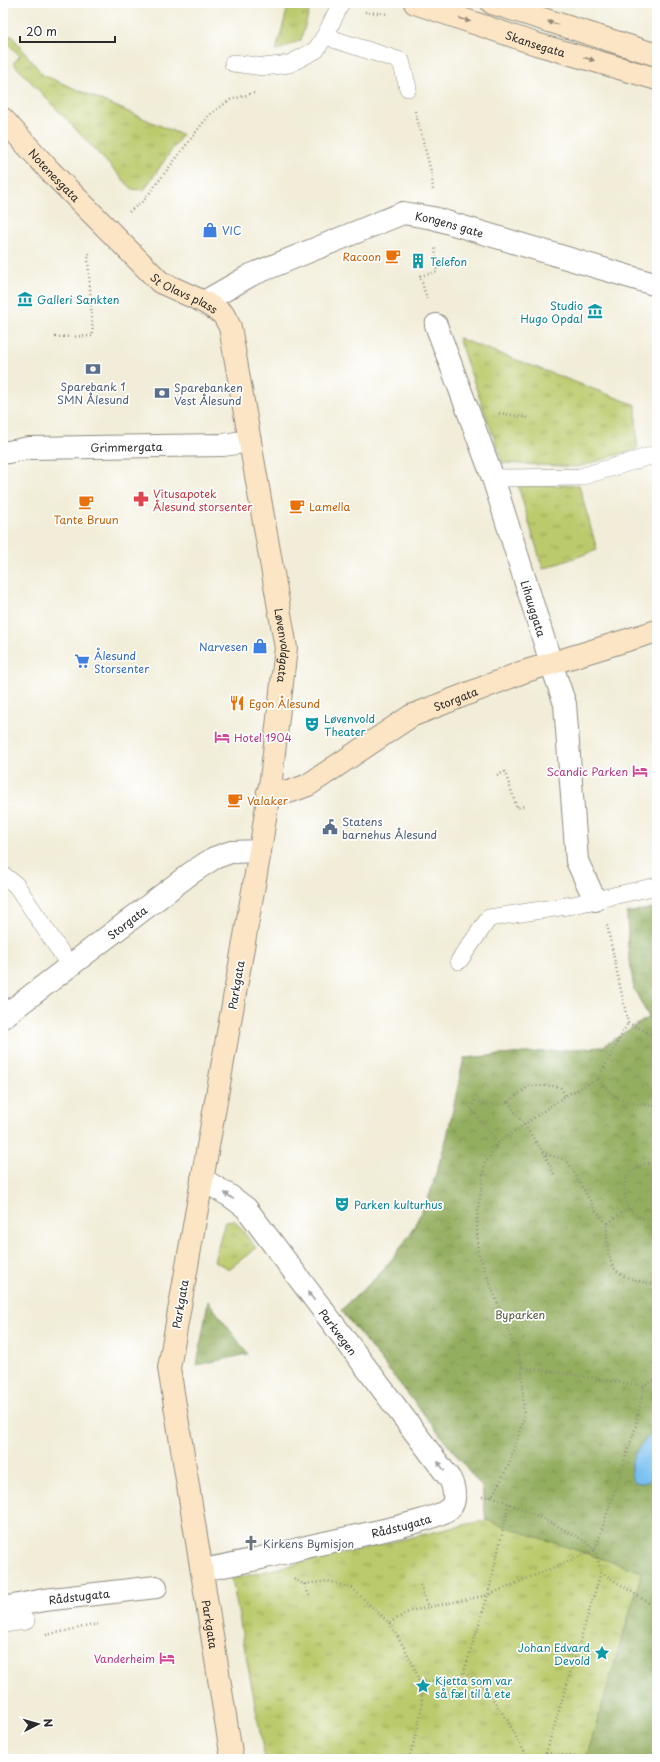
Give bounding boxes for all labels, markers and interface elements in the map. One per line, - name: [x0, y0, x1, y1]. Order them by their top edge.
- one-way arrow: [460, 17, 472, 23]
- scale bar: [20, 18, 115, 44]
- one-way arrow: [546, 20, 558, 26]
- text: 20 m: [26, 22, 57, 40]
- street label: Skansegata: [503, 26, 567, 61]
- one-way arrow: [584, 56, 596, 62]
- street label: Notenesgata: [25, 144, 84, 205]
- street label: Kongens gate: [414, 207, 486, 241]
- shop icon: VIC: [201, 221, 219, 239]
- place label: VIC: [222, 222, 241, 239]
- cafe icon: Racoon: [384, 247, 402, 265]
- place label: Racoon: [342, 248, 381, 265]
- building icon: Telefon: [409, 252, 427, 270]
- place label: Telefon: [430, 253, 467, 270]
- street label: St Olavs plass: [147, 269, 221, 317]
- museum icon: Galleri Sankten: [16, 290, 34, 308]
- place label: Galleri Sankten: [37, 291, 119, 308]
- place label: Studio Hugo Opdal: [520, 297, 583, 327]
- museum icon: Studio Hugo Opdal: [586, 302, 604, 320]
- bank icon: Sparebank 1 SMN Ålesund: [84, 360, 102, 378]
- place label: Sparebank 1 SMN Ålesund: [57, 378, 129, 408]
- place label: Sparebanken Vest Ålesund: [174, 379, 243, 409]
- bank icon: Sparebanken Vest Ålesund: [153, 384, 171, 402]
- street label: Grimmergata: [90, 437, 163, 456]
- place label: Vitusapotek Ålesund storsenter: [153, 485, 253, 515]
- pharmacy icon: Vitusapotek Ålesund storsenter: [132, 490, 150, 508]
- cafe icon: Tante Bruun: [77, 493, 95, 511]
- cafe icon: Lamella: [288, 497, 306, 515]
- place label: Lamella: [309, 498, 350, 515]
- place label: Tante Bruun: [53, 511, 119, 528]
- street label: Lihauggata: [517, 578, 551, 639]
- street label: Løvenvoldgata: [271, 607, 295, 684]
- shop icon: Narvesen: [251, 637, 269, 655]
- place label: Narvesen: [199, 638, 248, 655]
- place label: Ålesund Storsenter: [94, 647, 150, 677]
- supermarket icon: Ålesund Storsenter: [73, 652, 91, 670]
- street label: Storgata: [431, 682, 480, 715]
- restaurant icon: Egon Ålesund: [228, 694, 246, 712]
- place label: Egon Ålesund: [249, 695, 320, 712]
- place label: Løvenvold Theater: [324, 710, 375, 740]
- theatre icon: Løvenvold Theater: [303, 715, 321, 733]
- hotel icon: Hotel 1904: [213, 728, 231, 746]
- place label: Hotel 1904: [234, 729, 292, 746]
- hotel icon: Scandic Parken: [631, 762, 649, 780]
- place label: Scandic Parken: [547, 763, 628, 780]
- cafe icon: Valaker: [226, 791, 244, 809]
- place label: Valaker: [247, 792, 289, 809]
- place label: Statens barnehus Ålesund: [342, 813, 437, 843]
- public building icon: Statens barnehus Ålesund: [321, 818, 339, 836]
- street label: Storgata: [103, 901, 150, 943]
- street label: Parkgata: [223, 959, 249, 1011]
- one-way arrow: [224, 1192, 235, 1200]
- theatre icon: Parken kulturhus: [333, 1195, 351, 1213]
- place label: Parken kulturhus: [354, 1196, 443, 1213]
- street label: Parkgata: [167, 1278, 193, 1330]
- one-way arrow: [307, 1290, 315, 1301]
- street label: Parkvegen: [315, 1305, 361, 1359]
- park label: Byparken: [495, 1306, 545, 1323]
- one-way arrow: [436, 1461, 445, 1472]
- street label: Rådstugata: [369, 1509, 433, 1541]
- church icon: Kirkens Bymisjon: [242, 1534, 260, 1552]
- place label: Kirkens Bymisjon: [263, 1535, 354, 1552]
- street label: Rådstugata: [48, 1584, 111, 1608]
- street label: Parkgata: [198, 1599, 223, 1650]
- place label: Johan Edvard Devold: [518, 1639, 590, 1669]
- place icon: Johan Edvard Devold: [593, 1644, 611, 1662]
- hotel icon: Vanderheim: [158, 1649, 176, 1667]
- place label: Vanderheim: [94, 1650, 155, 1667]
- place label: Kjetta som var så fæl til å ete: [435, 1672, 512, 1702]
- place icon: Kjetta som var så fæl til å ete: [414, 1677, 432, 1695]
- north arrow: [18, 1704, 58, 1744]
- text: N: [40, 1718, 57, 1728]

